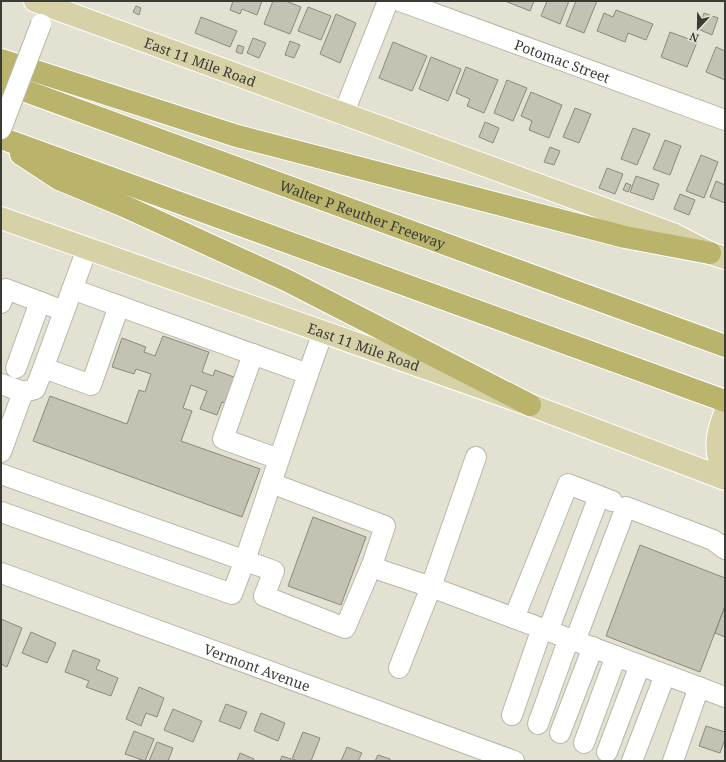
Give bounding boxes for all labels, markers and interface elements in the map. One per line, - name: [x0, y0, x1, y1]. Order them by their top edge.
- north arrow: [678, 8, 718, 48]
- text: N: [687, 29, 701, 46]
- street label: East 11 Mile Road: [142, 32, 259, 91]
- street label: Potomac Street: [512, 34, 613, 87]
- street label: Walter P Reuther Freeway: [277, 175, 448, 253]
- street label: East 11 Mile Road: [305, 318, 423, 375]
- street label: Vermont Avenue: [202, 639, 313, 695]

